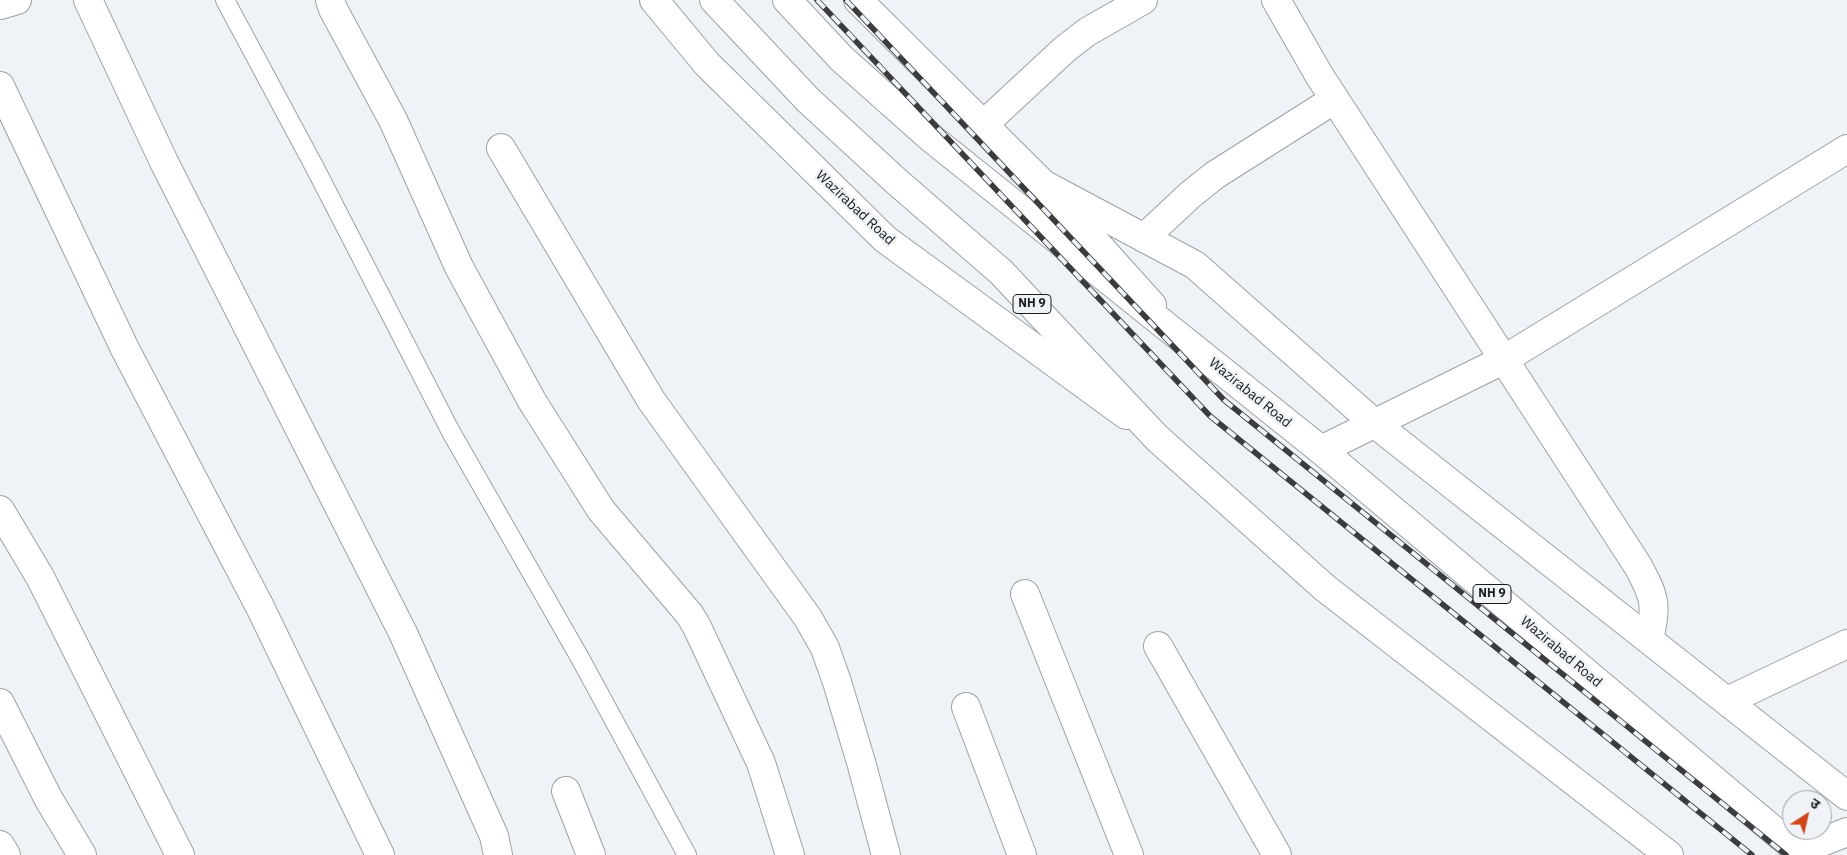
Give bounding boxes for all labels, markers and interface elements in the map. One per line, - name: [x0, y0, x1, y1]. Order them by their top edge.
- street label: Wazirabad Road: [812, 167, 898, 249]
- road number: NH 9: [1013, 294, 1051, 314]
- street label: Wazirabad Road: [1205, 355, 1295, 431]
- road number: NH 9: [1473, 584, 1511, 604]
- street label: Wazirabad Road: [1517, 613, 1605, 691]
- north arrow: [1782, 790, 1832, 840]
- text: उ: [1807, 794, 1824, 813]

